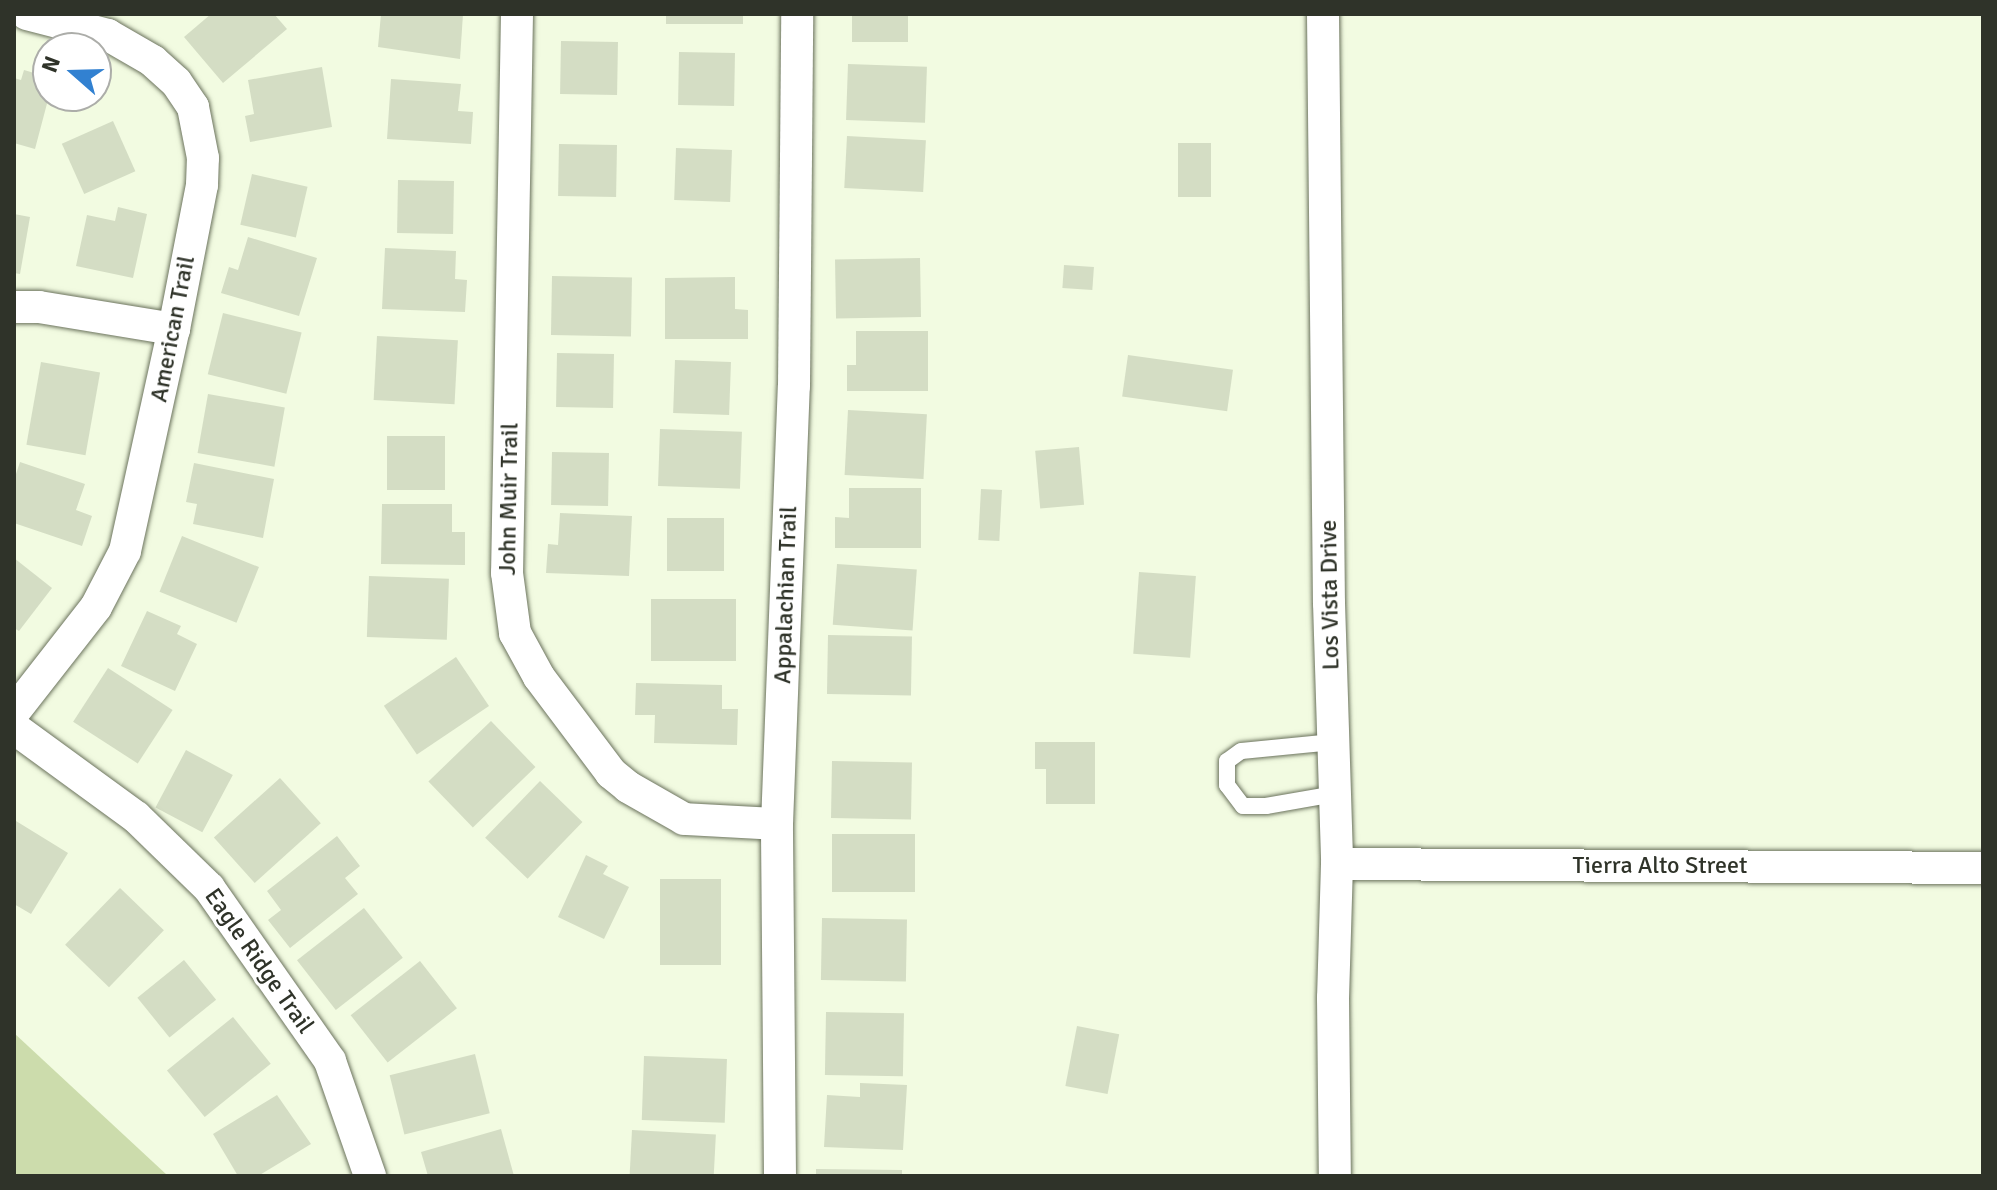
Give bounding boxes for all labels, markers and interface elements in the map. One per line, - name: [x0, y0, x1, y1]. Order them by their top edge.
- north arrow: [32, 32, 112, 112]
- text: N: [36, 52, 66, 76]
- street label: American Trail: [145, 253, 201, 405]
- street label: John Muir Trail: [493, 422, 525, 576]
- street label: Appalachian Trail: [769, 506, 803, 684]
- street label: Los Vista Drive: [1314, 520, 1346, 670]
- street label: Tierra Alto Street: [1573, 852, 1747, 880]
- street label: Eagle Ridge Trail: [198, 883, 320, 1039]

